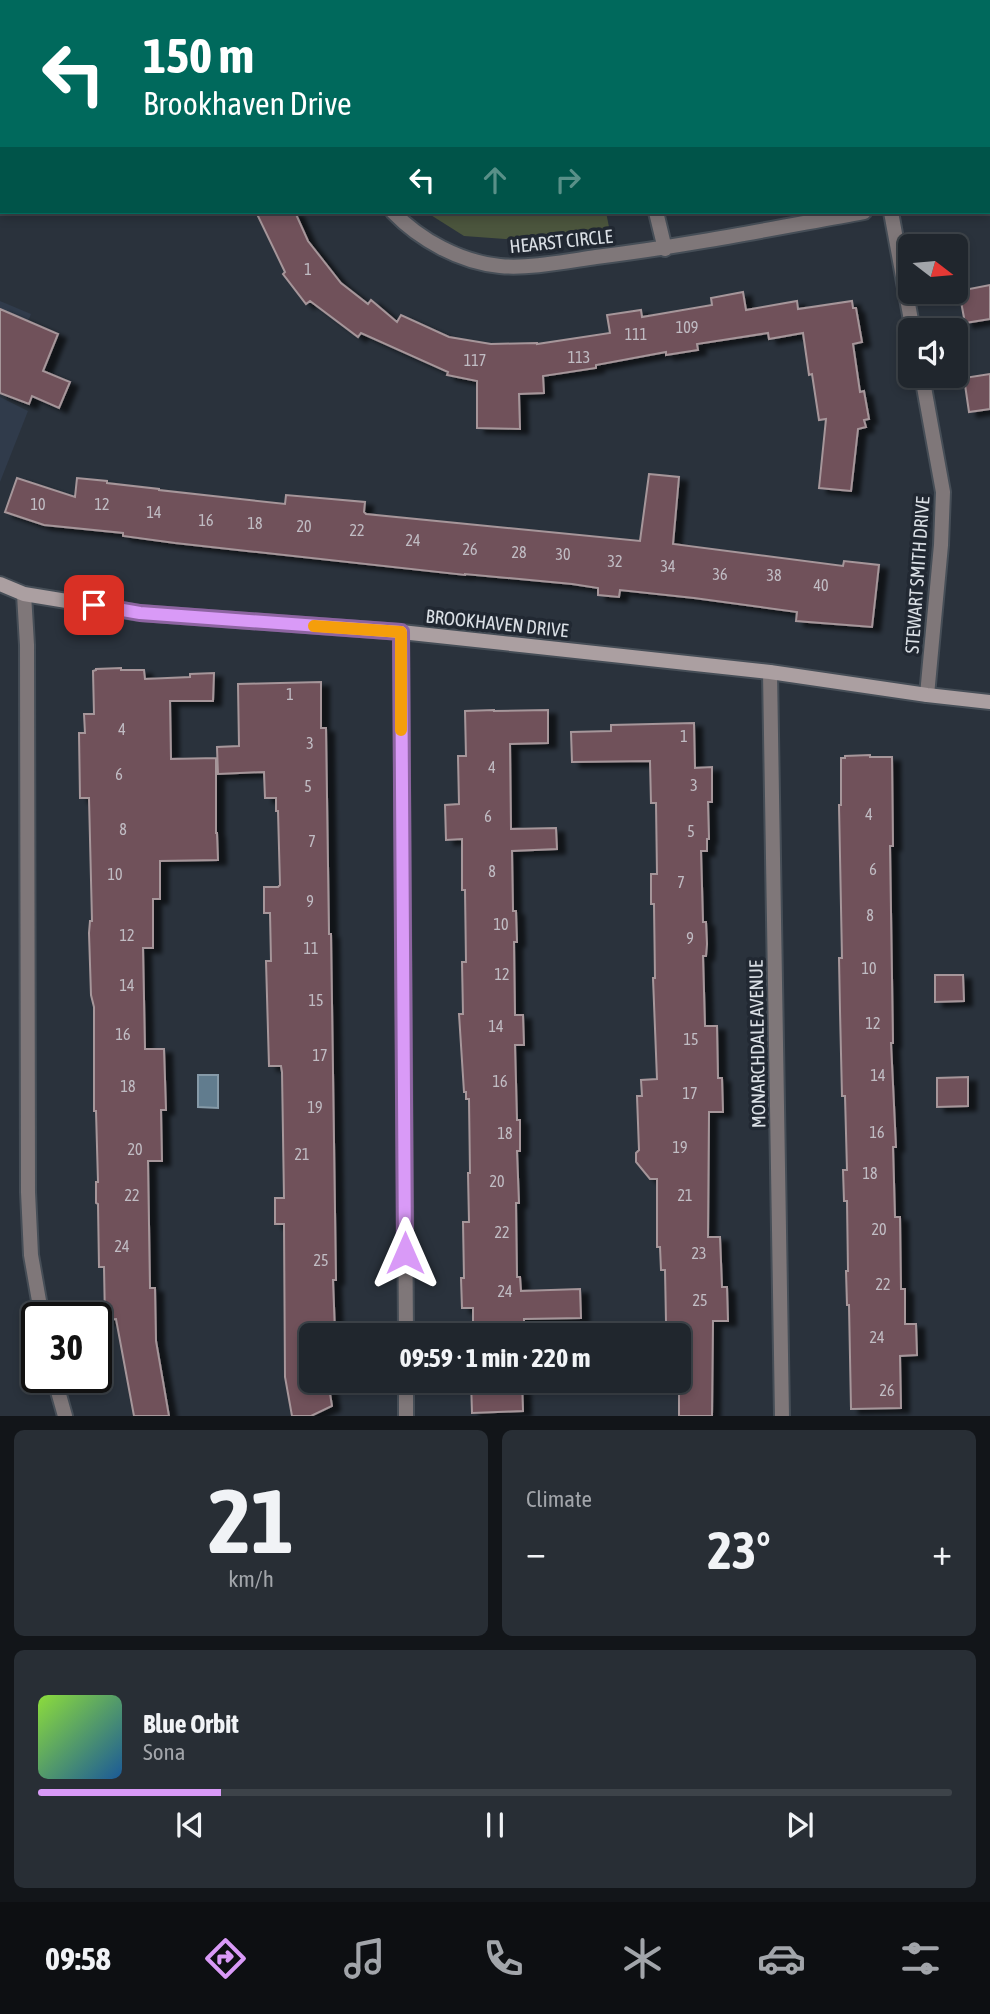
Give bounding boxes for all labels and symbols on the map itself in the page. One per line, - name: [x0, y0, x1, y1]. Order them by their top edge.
- street label: HEARST CIRCLE: [508, 225, 614, 257]
- north arrow: [898, 234, 968, 304]
- house number: 1: [304, 260, 312, 278]
- house number: 109: [676, 318, 698, 336]
- house number: 111: [625, 325, 647, 343]
- house number: 113: [568, 348, 590, 366]
- house number: 117: [464, 351, 486, 369]
- house number: 10: [30, 495, 46, 513]
- house number: 12: [94, 495, 110, 513]
- street label: STEWART SMITH DRIVE: [901, 496, 933, 654]
- house number: 14: [146, 503, 162, 521]
- house number: 16: [198, 511, 214, 529]
- house number: 18: [247, 514, 263, 532]
- house number: 20: [296, 517, 312, 535]
- house number: 22: [349, 521, 365, 539]
- house number: 24: [405, 531, 421, 549]
- house number: 26: [462, 540, 478, 558]
- house number: 28: [511, 543, 527, 561]
- house number: 30: [555, 545, 571, 563]
- house number: 32: [607, 552, 623, 570]
- house number: 34: [660, 557, 676, 575]
- house number: 36: [712, 565, 728, 583]
- house number: 38: [766, 566, 782, 584]
- pin: [64, 575, 124, 635]
- house number: 40: [813, 576, 829, 594]
- street label: BROOKHAVEN DRIVE: [425, 605, 569, 641]
- house number: 1: [286, 685, 294, 703]
- house number: 4: [118, 720, 126, 738]
- house number: 1: [680, 727, 688, 745]
- house number: 3: [306, 734, 314, 752]
- house number: 4: [488, 758, 496, 776]
- house number: 6: [115, 765, 123, 783]
- house number: 3: [690, 776, 698, 794]
- house number: 5: [304, 777, 312, 795]
- house number: 4: [865, 805, 873, 823]
- house number: 6: [484, 807, 492, 825]
- house number: 8: [119, 820, 127, 838]
- house number: 5: [687, 822, 695, 840]
- house number: 7: [308, 832, 316, 850]
- house number: 6: [869, 860, 877, 878]
- house number: 8: [488, 862, 496, 880]
- house number: 10: [107, 865, 123, 883]
- house number: 7: [677, 873, 685, 891]
- house number: 9: [306, 892, 314, 910]
- house number: 8: [866, 906, 874, 924]
- house number: 10: [493, 915, 509, 933]
- house number: 12: [119, 926, 135, 944]
- house number: 9: [686, 929, 694, 947]
- house number: 11: [303, 939, 319, 957]
- house number: 10: [861, 959, 877, 977]
- street label: MONARCHDALE AVENUE: [745, 960, 769, 1128]
- house number: 12: [494, 965, 510, 983]
- house number: 14: [119, 976, 135, 994]
- house number: 15: [308, 991, 324, 1009]
- house number: 12: [865, 1014, 881, 1032]
- house number: 14: [488, 1017, 504, 1035]
- house number: 16: [115, 1025, 131, 1043]
- house number: 15: [683, 1030, 699, 1048]
- house number: 17: [312, 1046, 328, 1064]
- house number: 14: [870, 1066, 886, 1084]
- house number: 16: [492, 1072, 508, 1090]
- house number: 18: [120, 1077, 136, 1095]
- house number: 17: [682, 1084, 698, 1102]
- house number: 19: [307, 1098, 323, 1116]
- house number: 16: [869, 1123, 885, 1141]
- house number: 18: [497, 1124, 513, 1142]
- house number: 19: [672, 1138, 688, 1156]
- house number: 20: [127, 1140, 143, 1158]
- house number: 21: [294, 1145, 310, 1163]
- house number: 18: [862, 1164, 878, 1182]
- house number: 20: [489, 1172, 505, 1190]
- house number: 22: [124, 1186, 140, 1204]
- house number: 21: [677, 1186, 693, 1204]
- position arrow: [368, 1216, 442, 1290]
- house number: 20: [871, 1220, 887, 1238]
- house number: 22: [494, 1223, 510, 1241]
- house number: 24: [114, 1237, 130, 1255]
- house number: 23: [691, 1244, 707, 1262]
- house number: 25: [313, 1251, 329, 1269]
- house number: 22: [875, 1275, 891, 1293]
- house number: 24: [497, 1282, 513, 1300]
- house number: 25: [692, 1291, 708, 1309]
- speed limit sign: 30: [21, 1302, 112, 1393]
- house number: 24: [869, 1328, 885, 1346]
- house number: 26: [879, 1381, 895, 1399]

